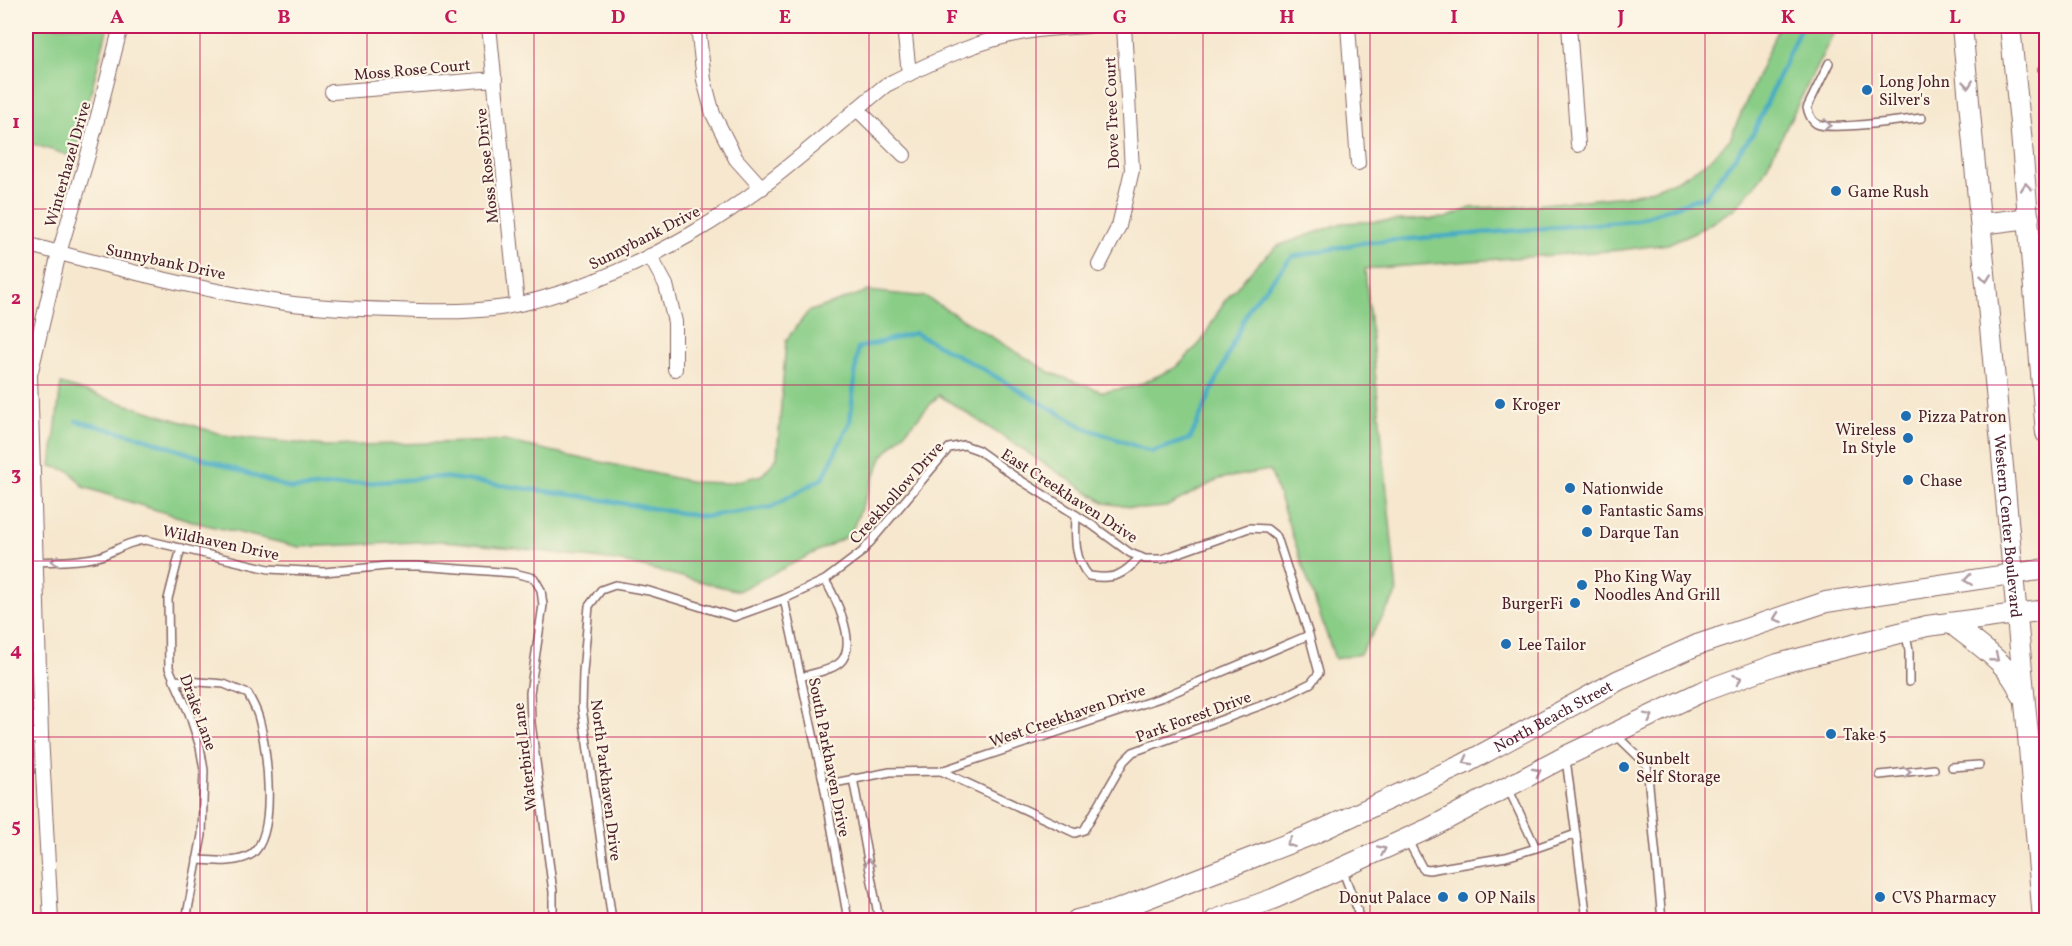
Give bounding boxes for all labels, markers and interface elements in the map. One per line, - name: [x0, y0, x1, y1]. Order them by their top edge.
- text: A: [110, 4, 124, 32]
- text: B: [277, 4, 291, 32]
- text: C: [445, 4, 458, 32]
- text: D: [611, 4, 625, 32]
- text: E: [779, 4, 791, 32]
- text: F: [946, 4, 958, 32]
- text: G: [1113, 4, 1127, 32]
- text: H: [1279, 4, 1295, 32]
- text: I: [1450, 4, 1458, 32]
- text: J: [1616, 4, 1625, 32]
- text: K: [1781, 4, 1796, 32]
- text: L: [1949, 4, 1961, 32]
- street label: Moss Rose Court: [353, 55, 472, 87]
- street label: Dove Tree Court: [1100, 56, 1126, 170]
- place label: Long John Silver's: [1879, 72, 1950, 112]
- one-way arrow: [1961, 79, 1974, 88]
- marker: Long John Silver's: [1860, 83, 1874, 97]
- street label: Winterhazel Drive: [40, 99, 97, 230]
- street label: Moss Rose Drive: [471, 107, 505, 225]
- text: 1: [12, 109, 20, 137]
- one-way arrow: [1822, 118, 1831, 131]
- place label: Game Rush: [1848, 182, 1929, 204]
- one-way arrow: [2020, 182, 2033, 191]
- marker: Game Rush: [1829, 184, 1843, 198]
- street label: Sunnybank Drive: [585, 201, 704, 276]
- street label: Sunnybank Drive: [104, 239, 228, 286]
- one-way arrow: [1979, 273, 1992, 282]
- text: 2: [11, 285, 21, 313]
- place label: Kroger: [1512, 395, 1561, 417]
- marker: Kroger: [1493, 397, 1507, 411]
- place label: Pizza Patron: [1918, 407, 2007, 429]
- marker: Pizza Patron: [1899, 409, 1913, 423]
- place label: Wireless In Style: [1835, 420, 1896, 460]
- marker: Wireless In Style: [1901, 431, 1915, 445]
- street label: Western Center Boulevard: [1987, 433, 2026, 619]
- street label: Creekhollow Drive: [845, 437, 949, 549]
- street label: East Creekhaven Drive: [996, 444, 1142, 549]
- text: 3: [11, 461, 21, 489]
- place label: Chase: [1920, 471, 1962, 493]
- marker: Chase: [1901, 473, 1915, 487]
- place label: Nationwide: [1582, 479, 1663, 501]
- marker: Nationwide: [1563, 481, 1577, 495]
- place label: Fantastic Sams: [1599, 501, 1704, 523]
- marker: Fantastic Sams: [1580, 503, 1594, 517]
- street label: Wildhaven Drive: [160, 521, 281, 567]
- place label: Darque Tan: [1599, 523, 1679, 545]
- marker: Darque Tan: [1580, 525, 1594, 539]
- one-way arrow: [50, 554, 59, 567]
- place label: Pho King Way Noodles And Grill: [1594, 567, 1720, 607]
- one-way arrow: [1963, 574, 1972, 586]
- marker: Pho King Way Noodles And Grill: [1575, 578, 1589, 592]
- place label: BurgerFi: [1502, 594, 1563, 616]
- marker: BurgerFi: [1568, 596, 1582, 610]
- one-way arrow: [1772, 611, 1783, 624]
- place label: Lee Tailor: [1518, 635, 1586, 657]
- text: 4: [10, 637, 22, 665]
- marker: Lee Tailor: [1499, 637, 1513, 651]
- one-way arrow: [1988, 650, 1999, 661]
- street label: Drake Lane: [173, 671, 221, 754]
- one-way arrow: [1732, 674, 1743, 687]
- street label: South Parkhaven Drive: [802, 676, 854, 839]
- street label: North Beach Street: [1490, 676, 1618, 759]
- street label: West Creekhaven Drive: [987, 680, 1149, 754]
- street label: Park Forest Drive: [1133, 687, 1255, 749]
- street label: North Parkhaven Drive: [584, 698, 626, 862]
- street label: Waterbird Lane: [508, 701, 544, 812]
- one-way arrow: [1642, 712, 1653, 724]
- place label: Take 5: [1843, 725, 1886, 747]
- marker: Take 5: [1824, 727, 1838, 741]
- place label: Sunbelt Self Storage: [1636, 749, 1721, 789]
- one-way arrow: [1463, 754, 1474, 765]
- marker: Sunbelt Self Storage: [1617, 760, 1631, 774]
- one-way arrow: [1902, 766, 1911, 779]
- one-way arrow: [1531, 768, 1542, 779]
- text: 5: [11, 813, 21, 841]
- one-way arrow: [1286, 836, 1297, 848]
- one-way arrow: [1375, 845, 1386, 857]
- one-way arrow: [863, 858, 875, 868]
- place label: Donut Palace: [1339, 888, 1431, 910]
- place label: OP Nails: [1475, 888, 1536, 910]
- place label: CVS Pharmacy: [1892, 888, 1997, 910]
- marker: Donut Palace: [1436, 890, 1450, 904]
- marker: OP Nails: [1456, 890, 1470, 904]
- marker: CVS Pharmacy: [1873, 890, 1887, 904]

